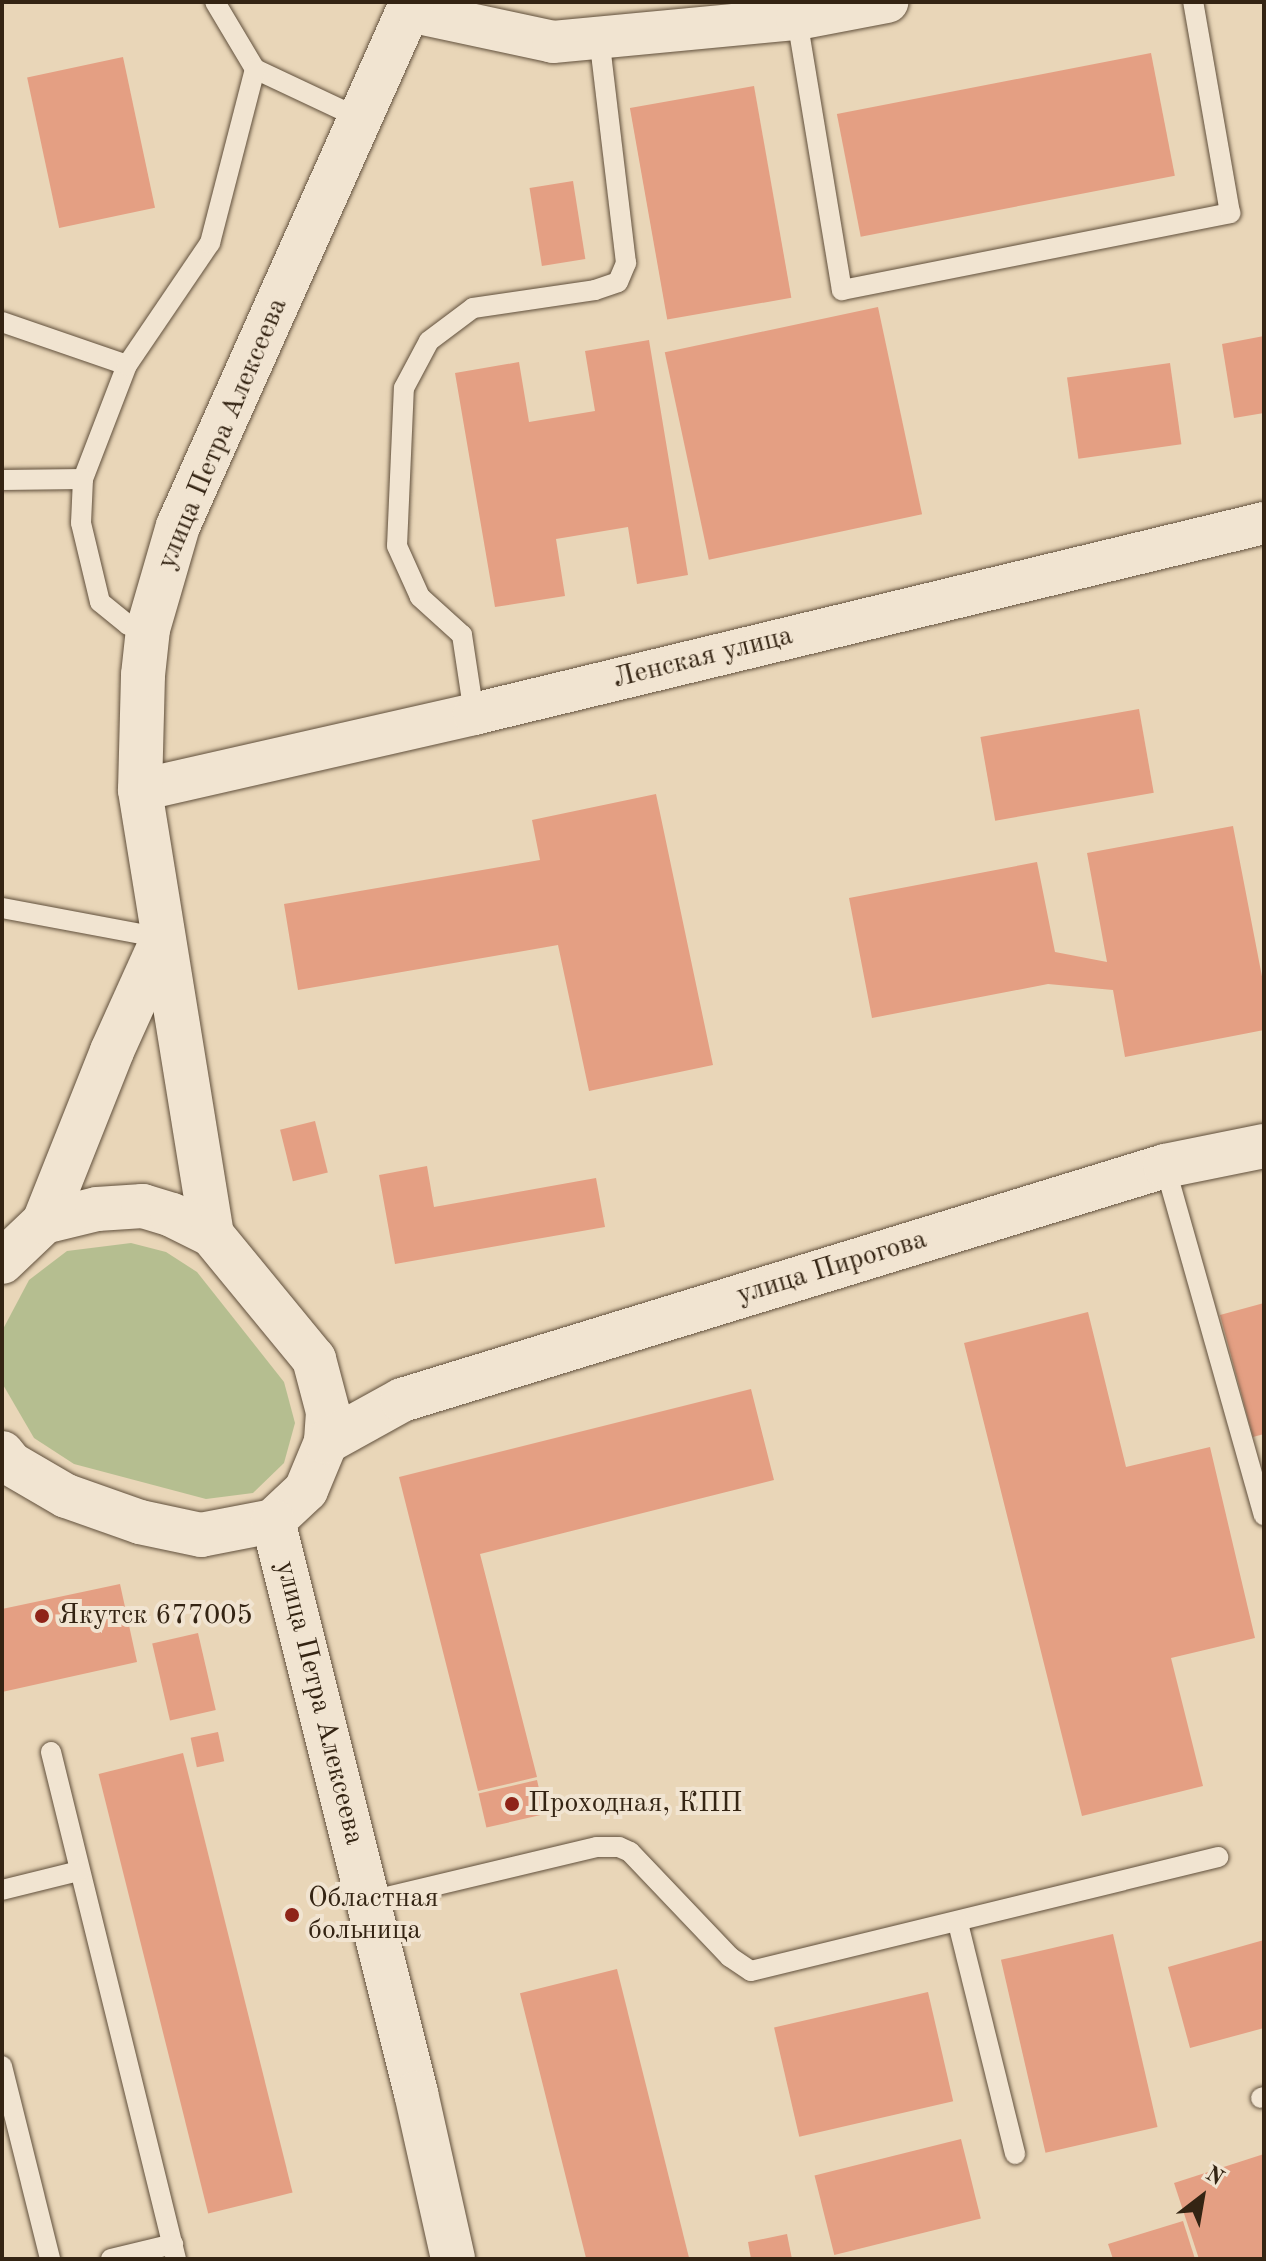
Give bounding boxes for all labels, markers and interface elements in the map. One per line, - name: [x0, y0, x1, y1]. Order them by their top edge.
- street label: улица Петра Алексеева: [151, 293, 295, 575]
- street label: Ленская улица: [610, 619, 796, 697]
- street label: улица Пирогова: [733, 1223, 931, 1313]
- street label: улица Петра Алексеева: [267, 1558, 371, 1848]
- place label: Якутск 677005: [58, 1599, 253, 1633]
- marker: Якутск 677005: [33, 1607, 51, 1625]
- place label: Проходная, КПП: [528, 1787, 742, 1821]
- marker: Проходная, КПП: [503, 1795, 521, 1813]
- place label: Областная больница: [308, 1882, 439, 1948]
- marker: Областная больница: [283, 1906, 301, 1924]
- north arrow: [1162, 2157, 1242, 2237]
- text: N: [1201, 2163, 1227, 2190]

